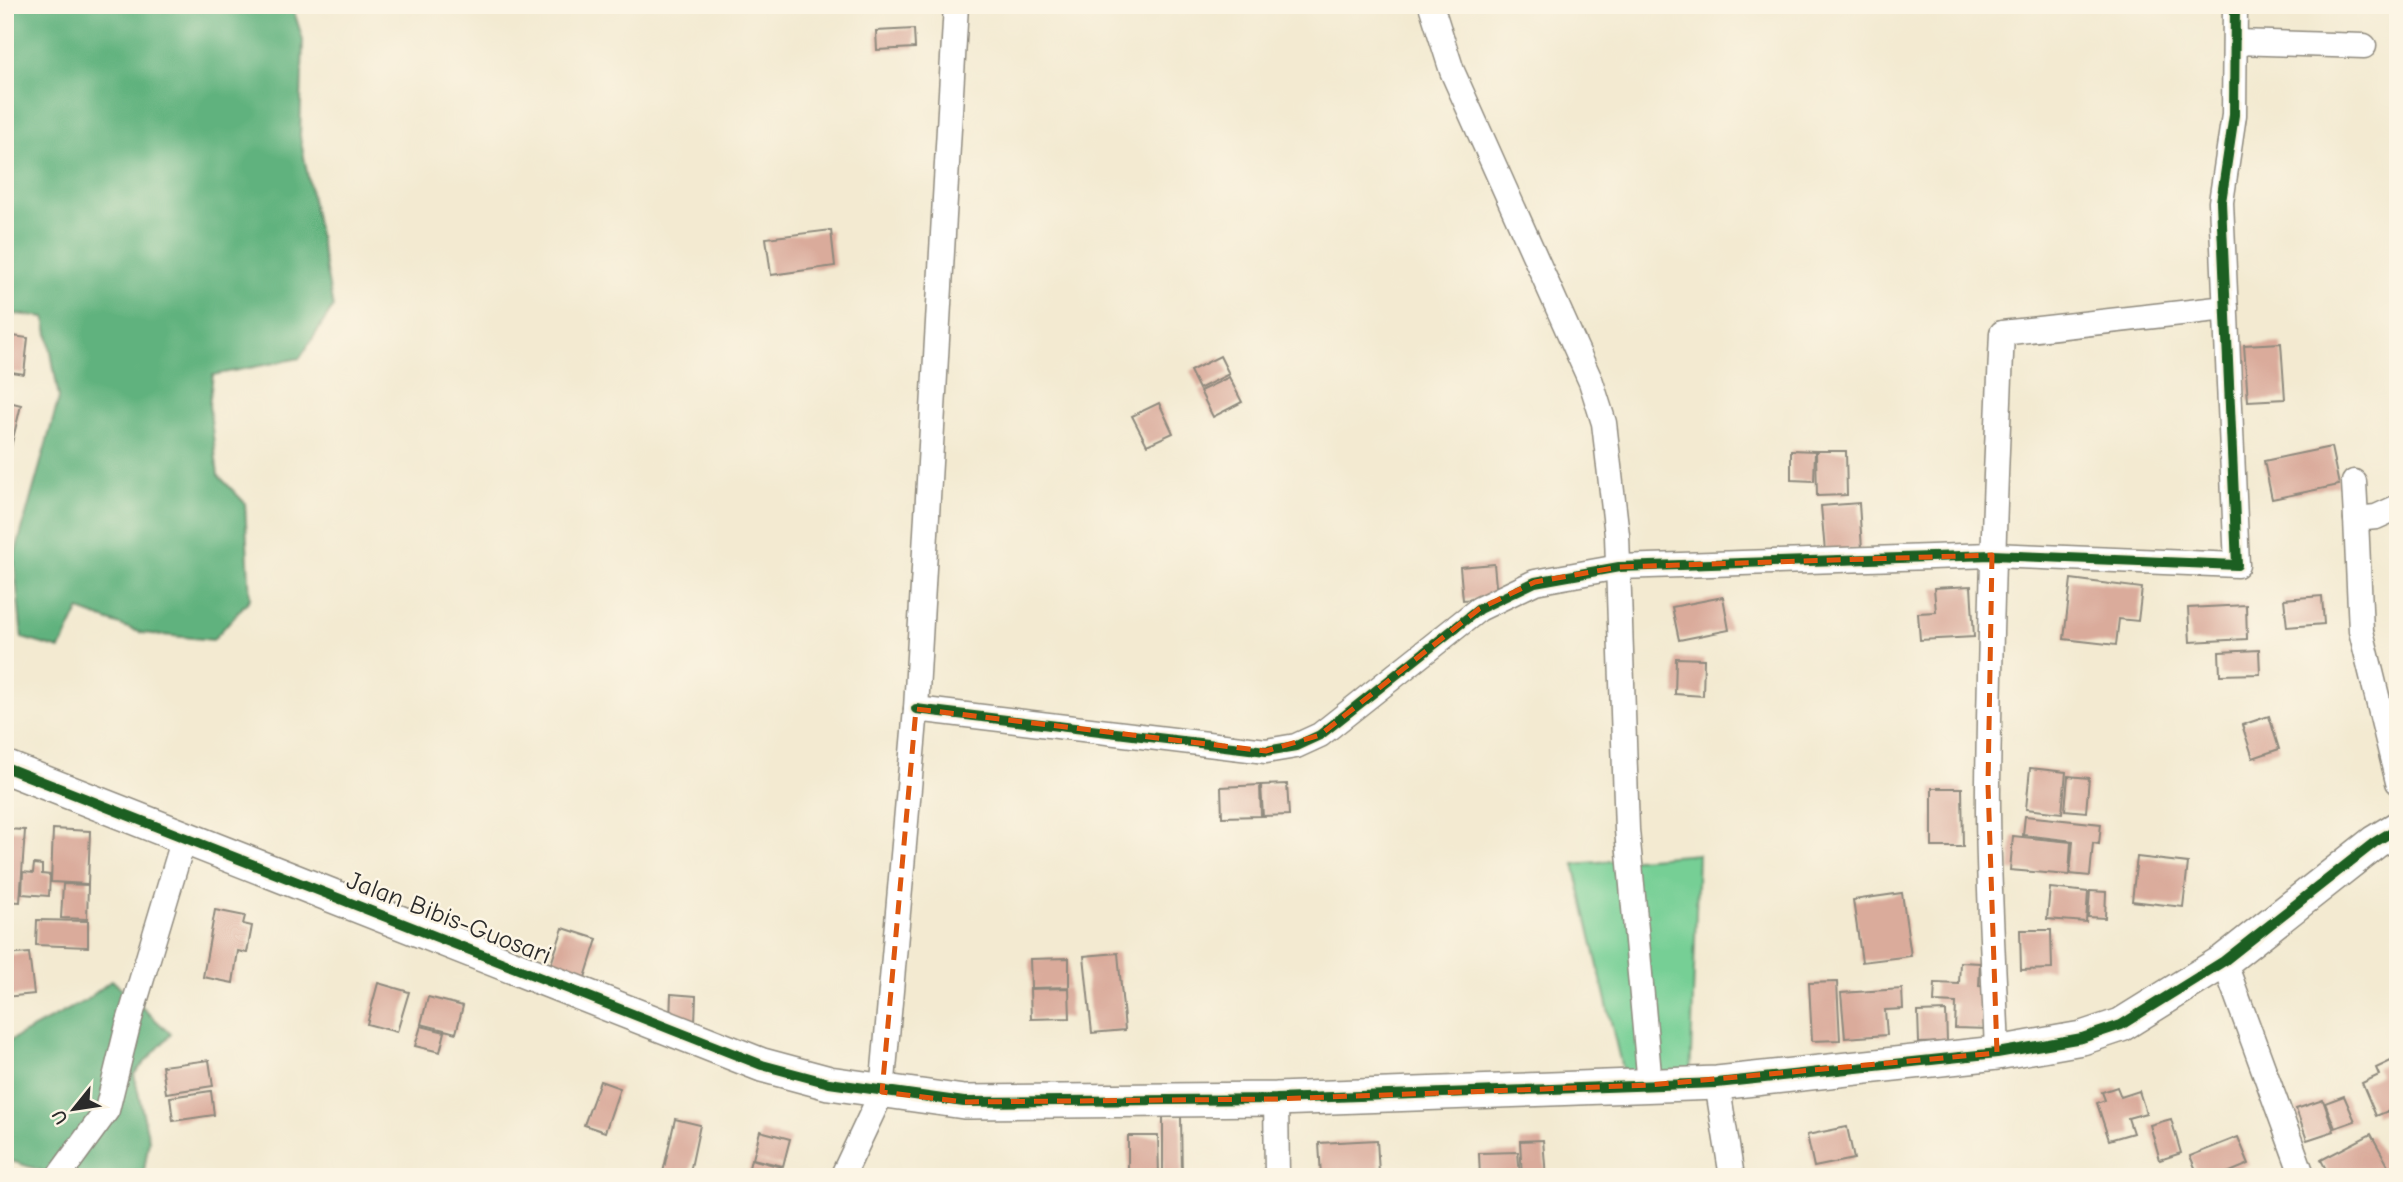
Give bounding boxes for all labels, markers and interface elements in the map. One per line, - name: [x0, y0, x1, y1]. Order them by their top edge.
- street label: Jalan Bibis-Guosari: [343, 865, 555, 971]
- north arrow: [38, 1074, 108, 1144]
- text: U: [47, 1106, 73, 1128]

